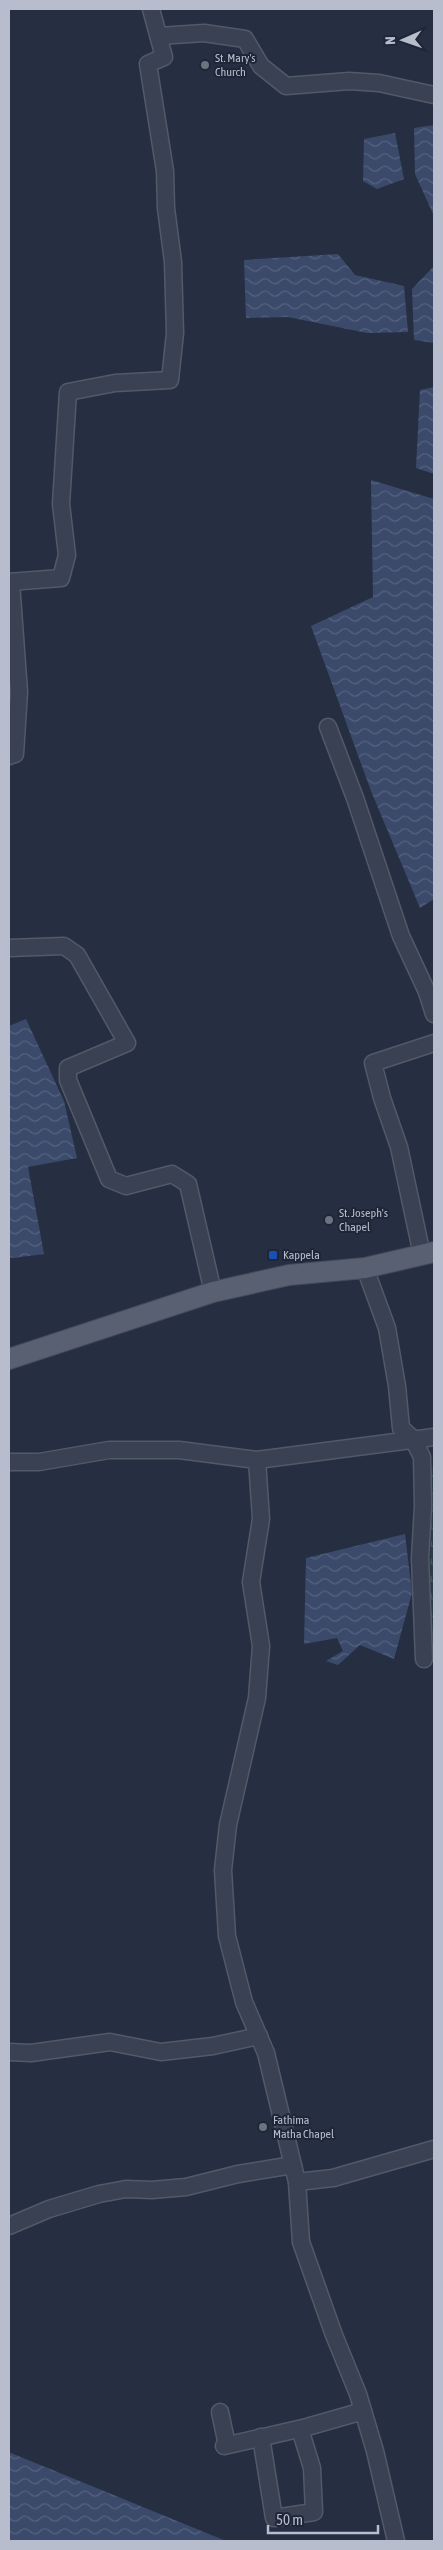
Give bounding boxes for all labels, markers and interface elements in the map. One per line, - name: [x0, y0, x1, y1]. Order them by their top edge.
- north arrow: [378, 15, 428, 65]
- text: N: [382, 36, 398, 45]
- place label: St. Mary's Church: [215, 51, 256, 79]
- marker: St. Mary's Church: [199, 59, 211, 71]
- place label: St. Joseph's Chapel: [339, 1206, 388, 1234]
- marker: St. Joseph's Chapel: [323, 1214, 335, 1226]
- place label: Kappela: [283, 1248, 320, 1262]
- marker: Kappela: [267, 1249, 279, 1261]
- place label: Fathima Matha Chapel: [273, 2113, 335, 2141]
- marker: Fathima Matha Chapel: [257, 2121, 269, 2133]
- scale bar: [268, 2502, 378, 2534]
- text: 50 m: [276, 2511, 303, 2528]

